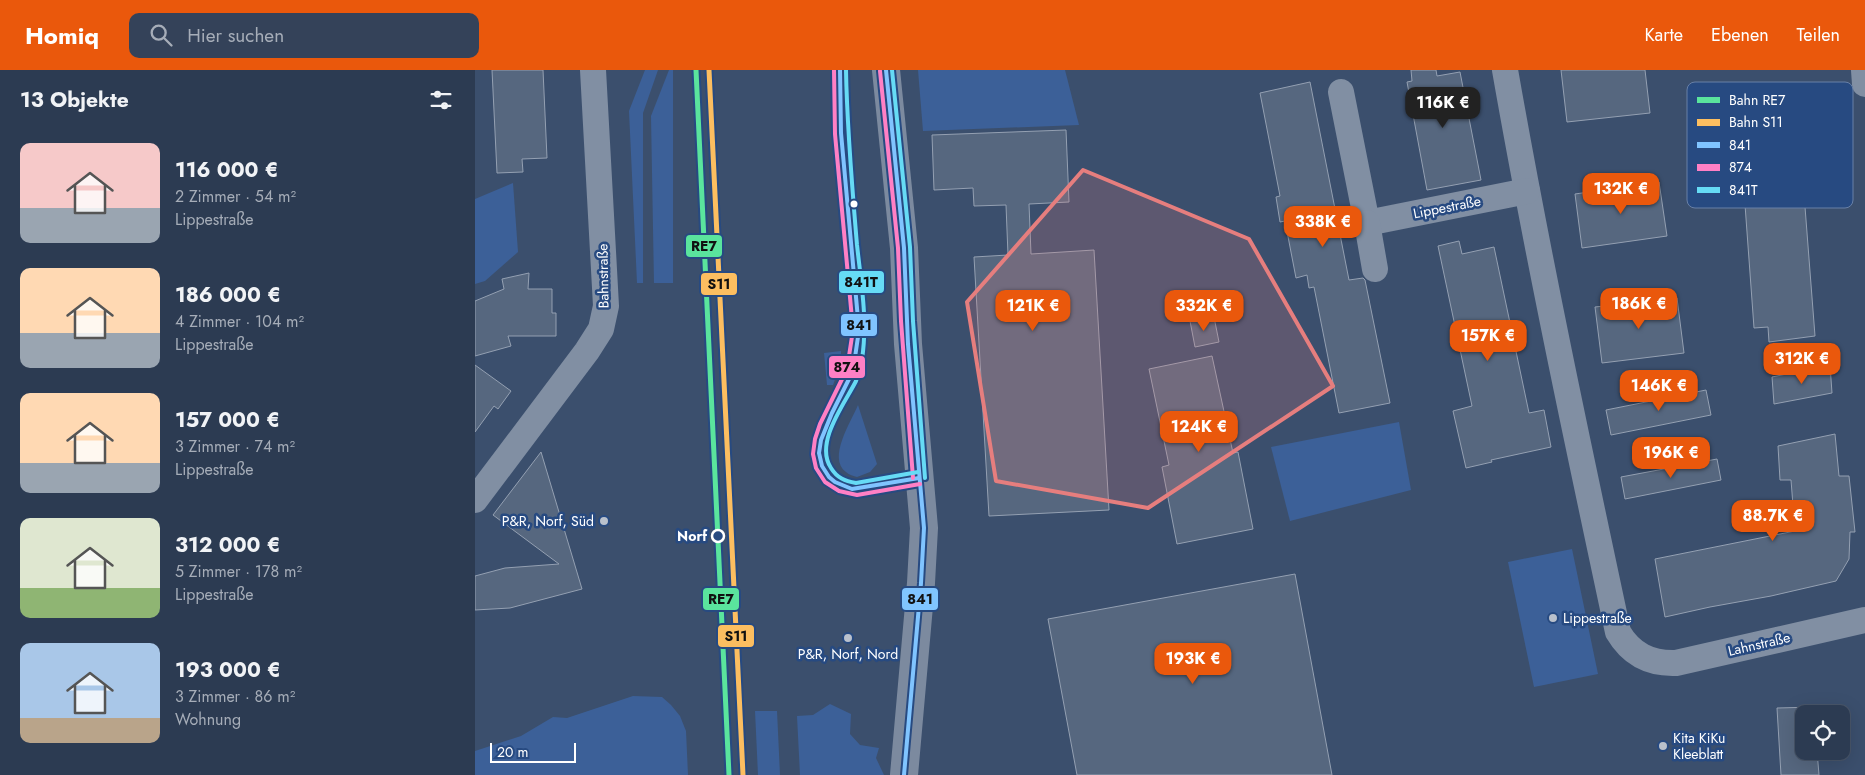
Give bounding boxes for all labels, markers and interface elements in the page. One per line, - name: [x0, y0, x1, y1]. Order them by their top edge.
- search box: [129, 13, 479, 58]
- text: Homiq: [25, 18, 99, 53]
- icon: search: [147, 21, 175, 49]
- text: Hier suchen: [187, 22, 284, 49]
- text: Karte: [1644, 22, 1683, 48]
- text: Ebenen: [1711, 22, 1769, 48]
- text: Teilen: [1797, 22, 1840, 48]
- legend: [1687, 82, 1853, 208]
- text: 13 Objekte: [20, 85, 129, 115]
- icon: filters: [427, 86, 455, 114]
- pin: 116K €: [1402, 87, 1484, 129]
- text: Bahn RE7: [1729, 90, 1786, 110]
- text: 116K €: [1416, 91, 1470, 114]
- text: Bahn S11: [1729, 112, 1783, 132]
- text: 841: [1729, 135, 1751, 155]
- text: 116 000 €: [175, 155, 279, 185]
- text: 874: [1729, 157, 1752, 177]
- icon: home: [60, 163, 120, 223]
- pin: 132K €: [1580, 172, 1662, 215]
- text: 132K €: [1593, 177, 1649, 200]
- text: 841T: [1729, 180, 1758, 200]
- text: 2 Zimmer · 54 m²: [175, 185, 296, 208]
- street label: Lippestraße: [1411, 191, 1483, 223]
- unlabelled marker: [849, 199, 859, 209]
- pin: 338K €: [1282, 206, 1364, 248]
- text: Lippestraße: [175, 208, 254, 231]
- text: 338K €: [1295, 210, 1351, 233]
- line badge: RE7: [685, 234, 723, 258]
- text: RE7: [691, 236, 718, 256]
- street label: Bahnstraße: [592, 243, 614, 309]
- line badge: 841T: [838, 270, 885, 294]
- line badge: S11: [700, 272, 738, 296]
- text: 841T: [844, 272, 878, 292]
- text: S11: [707, 274, 731, 294]
- text: 186 000 €: [175, 280, 281, 310]
- icon: home: [60, 288, 120, 348]
- pin: 186K €: [1598, 288, 1680, 330]
- pin: 121K €: [992, 290, 1074, 332]
- pin: 332K €: [1163, 290, 1245, 332]
- text: 186K €: [1611, 292, 1667, 315]
- text: 121K €: [1006, 294, 1060, 317]
- text: 332K €: [1176, 294, 1232, 317]
- text: 4 Zimmer · 104 m²: [175, 310, 304, 333]
- line badge: 841: [840, 313, 878, 337]
- text: 841: [846, 315, 872, 335]
- pin: 157K €: [1447, 320, 1529, 362]
- text: 157K €: [1461, 324, 1515, 347]
- text: Lippestraße: [175, 333, 254, 356]
- pin: 312K €: [1761, 342, 1843, 385]
- text: 312K €: [1774, 347, 1830, 370]
- line badge: 874: [828, 355, 866, 379]
- text: 874: [834, 357, 861, 377]
- pin: 146K €: [1618, 370, 1700, 412]
- text: 146K €: [1631, 374, 1687, 397]
- text: 157 000 €: [175, 405, 280, 435]
- pin: 124K €: [1158, 410, 1240, 453]
- icon: home: [60, 413, 120, 473]
- text: 124K €: [1171, 415, 1227, 438]
- text: 3 Zimmer · 74 m²: [175, 435, 295, 458]
- pin: 196K €: [1630, 436, 1712, 479]
- text: 196K €: [1643, 441, 1699, 464]
- text: Lippestraße: [175, 458, 254, 481]
- pin: 88.7K €: [1727, 500, 1819, 542]
- text: 88.7K €: [1742, 504, 1804, 527]
- place label: P&R, Norf, Süd: [502, 511, 594, 531]
- marker: P&R, Norf, Süd: [598, 515, 610, 527]
- place label: Norf: [677, 526, 708, 546]
- marker: Norf: [711, 529, 725, 543]
- text: 312 000 €: [175, 530, 281, 560]
- icon: home: [60, 538, 120, 598]
- text: 5 Zimmer · 178 m²: [175, 560, 302, 583]
- text: Lippestraße: [175, 583, 254, 606]
- line badge: RE7: [702, 587, 740, 611]
- line badge: 841: [901, 587, 939, 611]
- text: RE7: [708, 589, 735, 609]
- text: 841: [907, 589, 933, 609]
- place label: Lippestraße: [1563, 608, 1632, 628]
- marker: Lippestraße: [1547, 612, 1559, 624]
- line badge: S11: [717, 624, 755, 648]
- text: S11: [724, 626, 748, 646]
- street label: Lahnstraße: [1726, 627, 1792, 661]
- marker: P&R, Norf, Nord: [842, 632, 854, 644]
- pin: 193K €: [1152, 642, 1234, 685]
- place label: P&R, Norf, Nord: [798, 644, 898, 664]
- text: 193K €: [1165, 647, 1221, 670]
- text: 193 000 €: [175, 655, 281, 685]
- icon: home: [60, 663, 120, 723]
- text: 3 Zimmer · 86 m²: [175, 685, 295, 708]
- map controls: [1795, 705, 1850, 760]
- button: locate: [1795, 705, 1850, 760]
- text: Wohnung: [175, 708, 241, 731]
- place label: Kita KiKu Kleeblatt: [1673, 728, 1725, 764]
- scale bar: [490, 740, 576, 763]
- marker: Kita KiKu Kleeblatt: [1657, 740, 1669, 752]
- text: 20 m: [497, 742, 529, 762]

